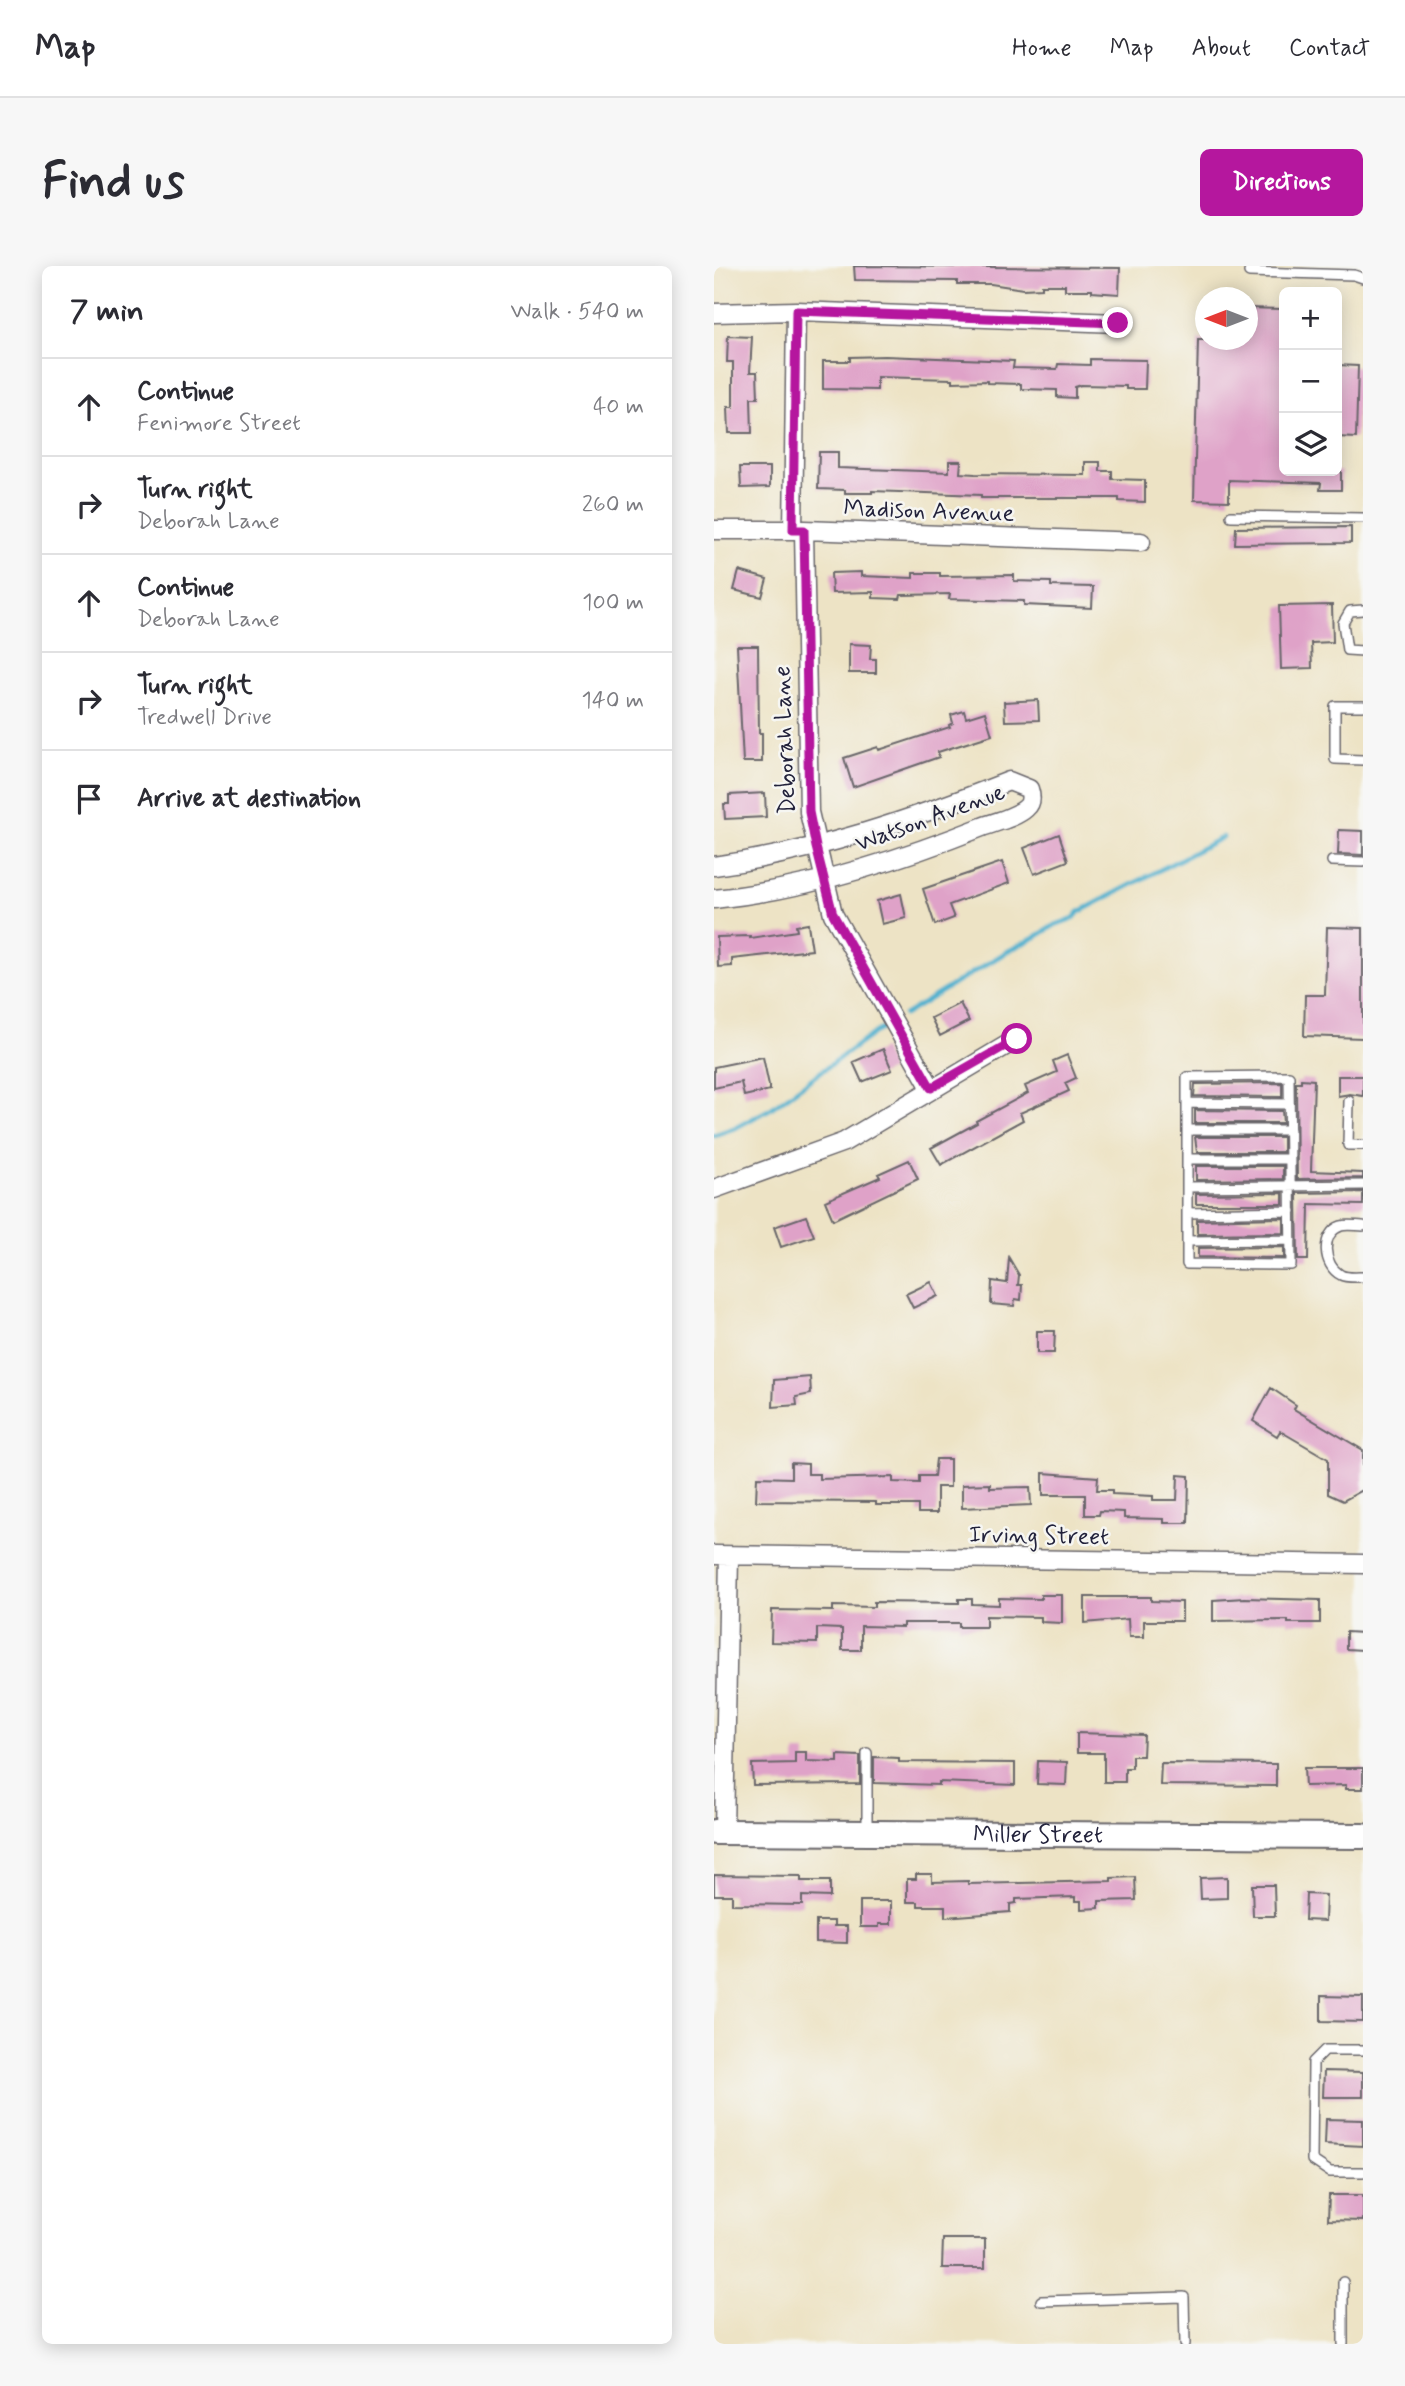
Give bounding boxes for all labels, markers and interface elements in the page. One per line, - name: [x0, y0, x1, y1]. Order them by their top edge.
- text: Map: [35, 26, 95, 70]
- text: Home: [1012, 33, 1072, 64]
- text: Map: [1110, 33, 1154, 64]
- text: About: [1192, 33, 1251, 64]
- text: Contact: [1289, 33, 1370, 64]
- button: Directions: [1200, 149, 1363, 216]
- text: Find us: [42, 150, 185, 215]
- north arrow: [1195, 287, 1258, 350]
- map controls: [1279, 287, 1342, 476]
- button: +: [1279, 287, 1342, 350]
- text: 7 min: [70, 292, 144, 331]
- text: Walk · 540 m: [511, 297, 644, 327]
- route end: [1102, 307, 1133, 338]
- button: −: [1279, 350, 1342, 413]
- text: Continue: [137, 375, 234, 409]
- icon: ahead: [70, 388, 108, 426]
- text: 40 m: [593, 392, 644, 422]
- text: Fenimore Street: [137, 409, 301, 439]
- button: layers: [1279, 413, 1342, 476]
- text: Turn right: [137, 473, 253, 507]
- icon: right: [70, 486, 108, 524]
- text: 260 m: [582, 490, 644, 520]
- street label: Madison Avenue: [843, 493, 1015, 530]
- text: Deborah Lane: [137, 507, 280, 537]
- text: Continue: [137, 571, 234, 605]
- icon: ahead: [70, 584, 108, 622]
- text: 100 m: [582, 588, 644, 618]
- text: Deborah Lane: [137, 605, 280, 635]
- street label: Deborah Lane: [767, 665, 804, 815]
- text: Turn right: [137, 669, 253, 703]
- icon: right: [70, 682, 108, 720]
- text: 140 m: [581, 686, 644, 716]
- text: Tredwell Drive: [137, 703, 272, 733]
- street label: Watson Avenue: [851, 777, 1010, 860]
- icon: arrive: [70, 780, 108, 818]
- text: Arrive at destination: [137, 782, 361, 816]
- route start: [1001, 1023, 1032, 1054]
- street label: Irving Street: [969, 1520, 1109, 1553]
- street label: Miller Street: [973, 1820, 1103, 1851]

